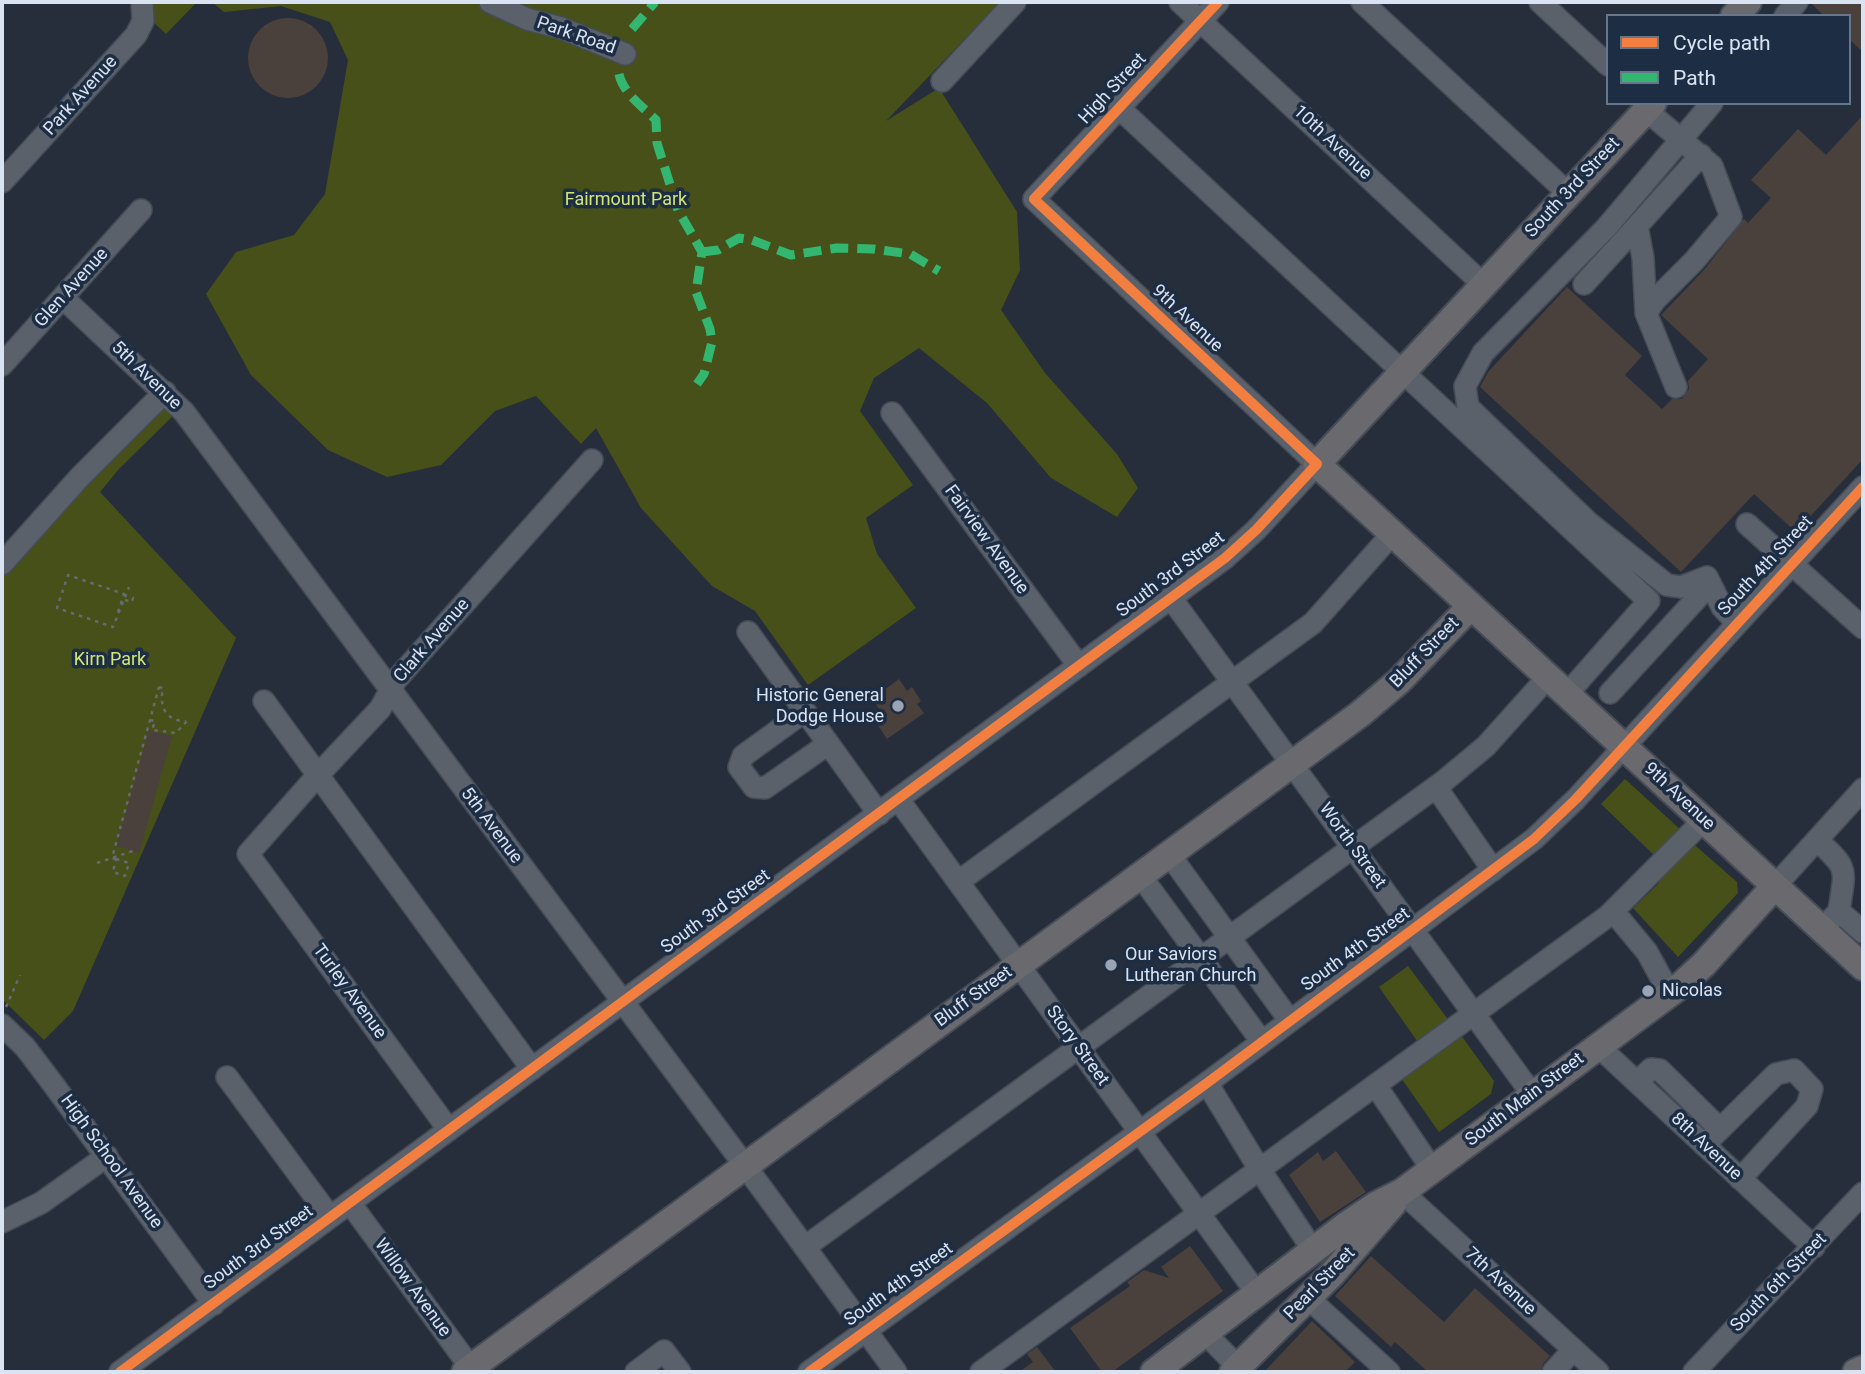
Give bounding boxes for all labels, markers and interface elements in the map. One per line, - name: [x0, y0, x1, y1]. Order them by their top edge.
- street label: Park Road: [534, 12, 618, 60]
- legend: [1606, 14, 1851, 105]
- text: Cycle path: [1673, 31, 1771, 55]
- street label: High Street: [1075, 49, 1151, 129]
- street label: Park Avenue: [40, 52, 122, 140]
- text: Path: [1673, 66, 1716, 90]
- street label: 10th Avenue: [1288, 101, 1376, 185]
- street label: South 3rd Street: [1521, 133, 1625, 243]
- park label: Fairmount Park: [565, 189, 687, 211]
- street label: Glen Avenue: [31, 244, 113, 332]
- street label: 9th Avenue: [1147, 281, 1227, 357]
- street label: 5th Avenue: [106, 337, 186, 415]
- street label: Fairview Avenue: [939, 481, 1033, 599]
- street label: South 4th Street: [1714, 511, 1818, 621]
- street label: South 3rd Street: [1113, 527, 1229, 623]
- street label: Clark Avenue: [390, 595, 474, 687]
- street label: Bluff Street: [1386, 613, 1464, 693]
- park label: Kirn Park: [74, 649, 146, 671]
- place label: Historic General Dodge House: [756, 685, 884, 728]
- marker: Historic General Dodge House: [890, 698, 906, 714]
- street label: 9th Avenue: [1639, 759, 1719, 835]
- street label: 5th Avenue: [456, 784, 526, 868]
- street label: Worth Street: [1314, 799, 1390, 893]
- street label: South 3rd Street: [657, 865, 775, 959]
- street label: South 4th Street: [1297, 903, 1415, 997]
- street label: Turley Avenue: [307, 941, 391, 1043]
- place label: Our Saviors Lutheran Church: [1125, 944, 1256, 986]
- marker: Our Saviors Lutheran Church: [1103, 957, 1119, 973]
- street label: Bluff Street: [931, 962, 1017, 1032]
- place label: Nicolas: [1662, 980, 1722, 1002]
- marker: Nicolas: [1640, 983, 1656, 999]
- street label: Story Street: [1041, 1002, 1113, 1090]
- street label: South Main Street: [1461, 1048, 1589, 1152]
- street label: High School Avenue: [55, 1091, 167, 1233]
- street label: 8th Avenue: [1666, 1109, 1746, 1185]
- street label: South 3rd Street: [200, 1201, 318, 1295]
- street label: South 6th Street: [1726, 1229, 1832, 1337]
- street label: Willow Avenue: [369, 1235, 455, 1341]
- street label: South 4th Street: [840, 1238, 958, 1332]
- street label: Pearl Street: [1280, 1243, 1360, 1325]
- street label: 7th Avenue: [1460, 1244, 1540, 1320]

